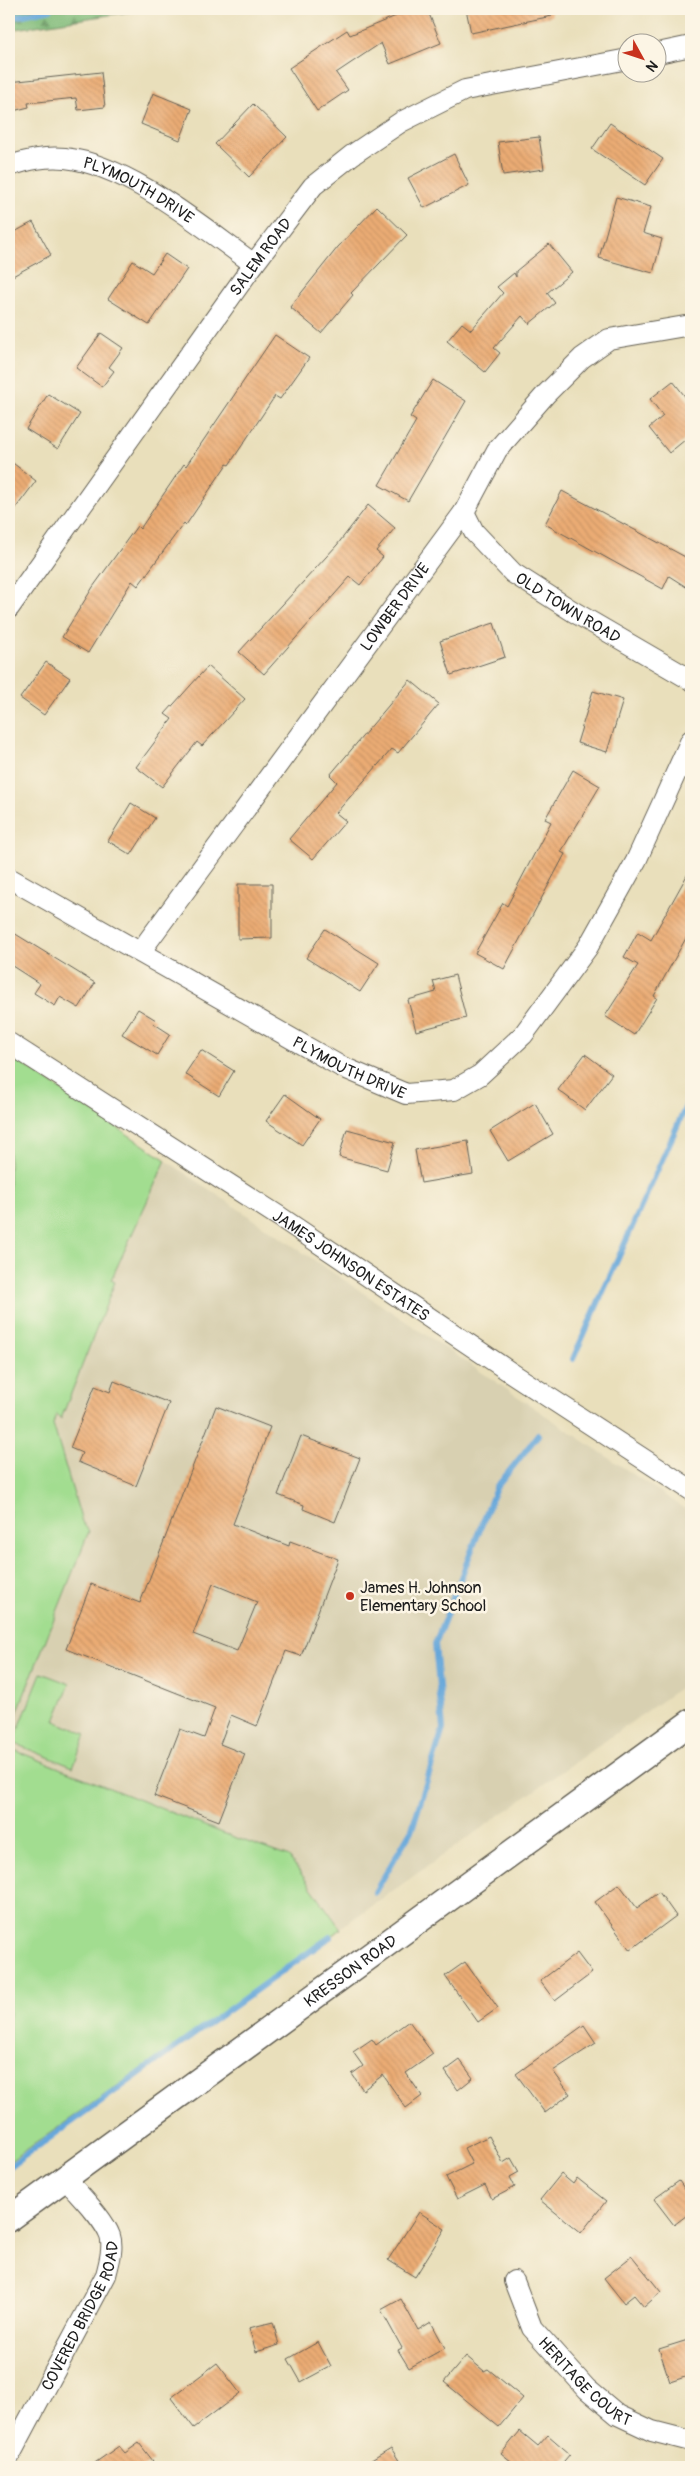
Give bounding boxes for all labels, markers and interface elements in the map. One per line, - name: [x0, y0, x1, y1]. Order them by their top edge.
- north arrow: [618, 32, 668, 82]
- text: N: [642, 57, 661, 75]
- street label: PLYMOUTH DRIVE: [81, 153, 198, 228]
- street label: SALEM ROAD: [226, 214, 296, 300]
- street label: LOWBER DRIVE: [356, 559, 434, 655]
- street label: OLD TOWN ROAD: [511, 568, 624, 648]
- street label: PLYMOUTH DRIVE: [289, 1032, 409, 1104]
- street label: JAMES JOHNSON ESTATES: [269, 1206, 433, 1326]
- place label: James H. Johnson Elementary School: [360, 1578, 486, 1616]
- marker: James H. Johnson Elementary School: [344, 1590, 356, 1602]
- street label: KRESSON ROAD: [300, 1931, 401, 2012]
- street label: COVERED BRIDGE ROAD: [37, 2241, 122, 2394]
- street label: HERITAGE COURT: [534, 2333, 634, 2431]

